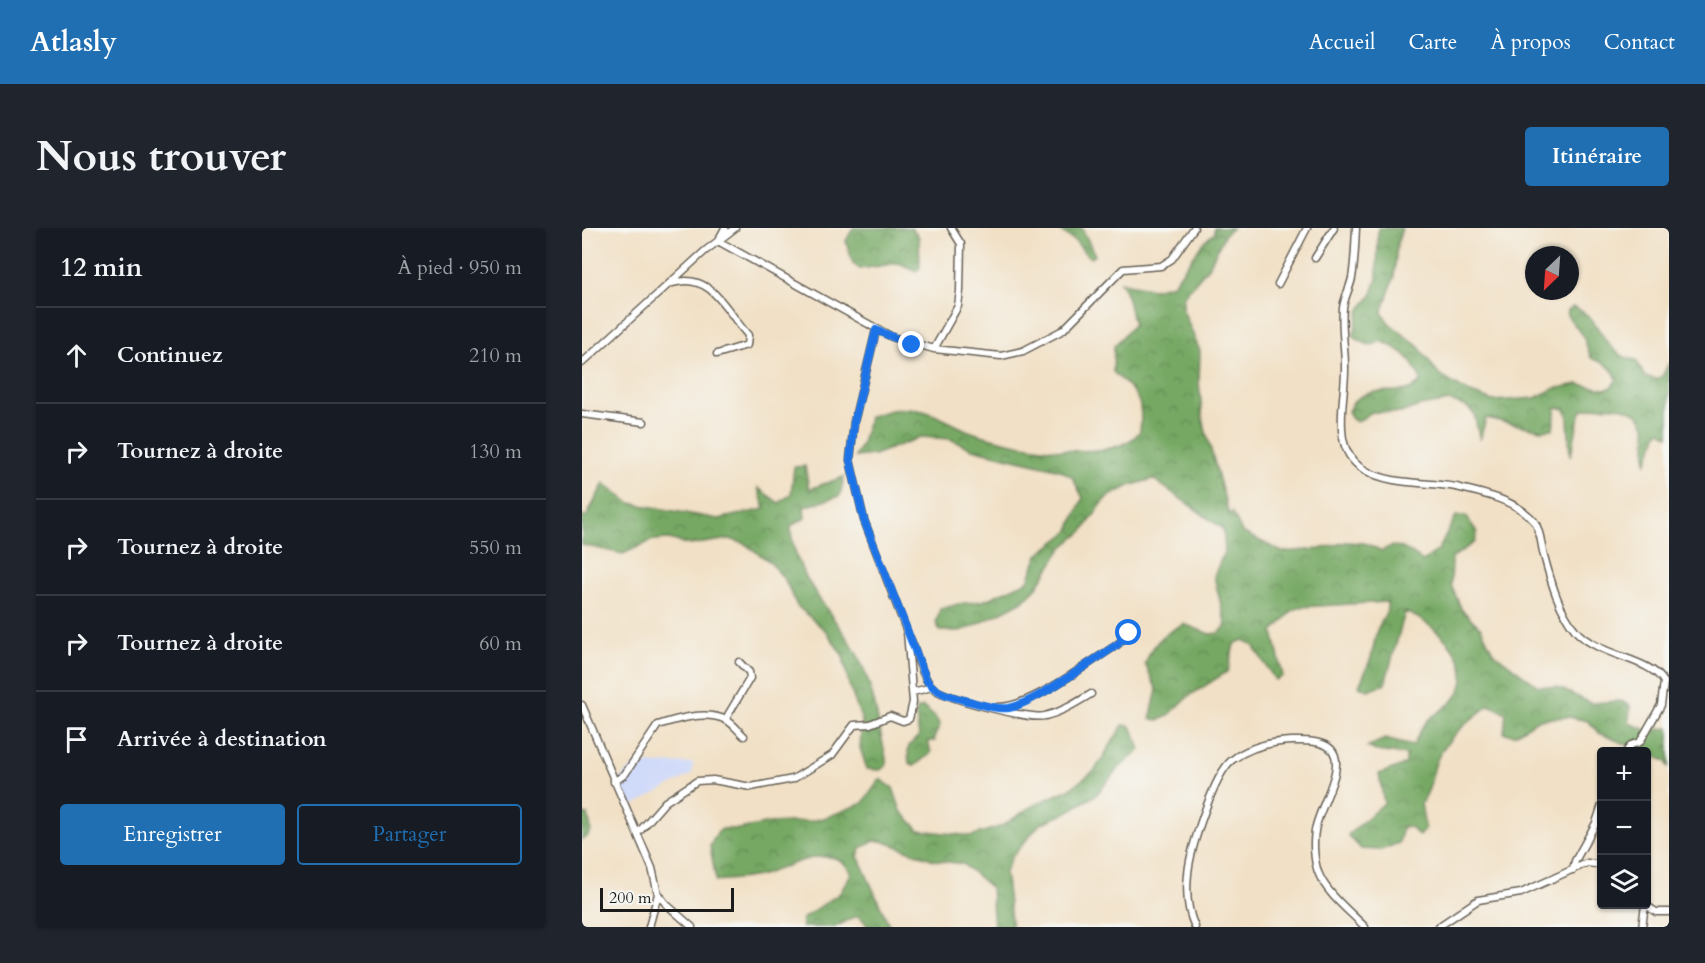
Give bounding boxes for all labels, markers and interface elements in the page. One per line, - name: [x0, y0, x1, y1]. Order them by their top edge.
- text: Atlasly: [30, 23, 117, 61]
- text: Accueil: [1309, 28, 1375, 57]
- text: Carte: [1408, 28, 1457, 57]
- text: À propos: [1490, 28, 1571, 57]
- text: Contact: [1604, 28, 1675, 57]
- button: Itinéraire: [1525, 127, 1669, 186]
- text: Nous trouver: [36, 128, 286, 185]
- north arrow: [1525, 246, 1579, 300]
- text: 12 min: [60, 250, 143, 285]
- text: À pied · 950 m: [398, 254, 522, 281]
- route end: [898, 331, 924, 357]
- icon: ahead: [60, 339, 93, 372]
- text: Continuez: [117, 340, 223, 370]
- text: 210 m: [469, 342, 522, 369]
- icon: right: [60, 435, 93, 468]
- text: Tournez à droite: [117, 436, 283, 466]
- text: 130 m: [469, 438, 522, 465]
- icon: right: [60, 531, 93, 564]
- text: Tournez à droite: [117, 532, 283, 562]
- text: 550 m: [469, 534, 522, 561]
- route start: [1115, 619, 1141, 645]
- icon: right: [60, 627, 93, 660]
- text: Tournez à droite: [117, 628, 283, 658]
- text: 60 m: [479, 630, 522, 657]
- icon: arrive: [60, 723, 93, 756]
- text: Arrivée à destination: [117, 724, 327, 754]
- map controls: [1597, 747, 1651, 909]
- button: +: [1597, 747, 1651, 801]
- button: −: [1597, 801, 1651, 855]
- button: Enregistrer: [60, 804, 285, 865]
- button: Partager: [297, 804, 522, 865]
- button: layers: [1597, 855, 1651, 909]
- scale bar: [600, 885, 734, 912]
- text: 200 m: [609, 887, 651, 909]

